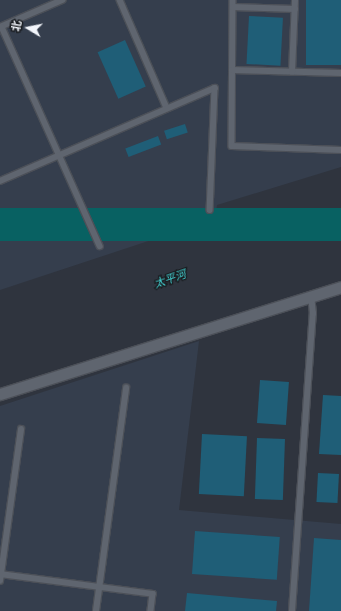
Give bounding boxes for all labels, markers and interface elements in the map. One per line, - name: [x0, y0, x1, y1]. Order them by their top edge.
- north arrow: [8, 8, 48, 48]
- text: 北: [9, 19, 23, 32]
- water label: 太平河: [152, 267, 188, 291]

